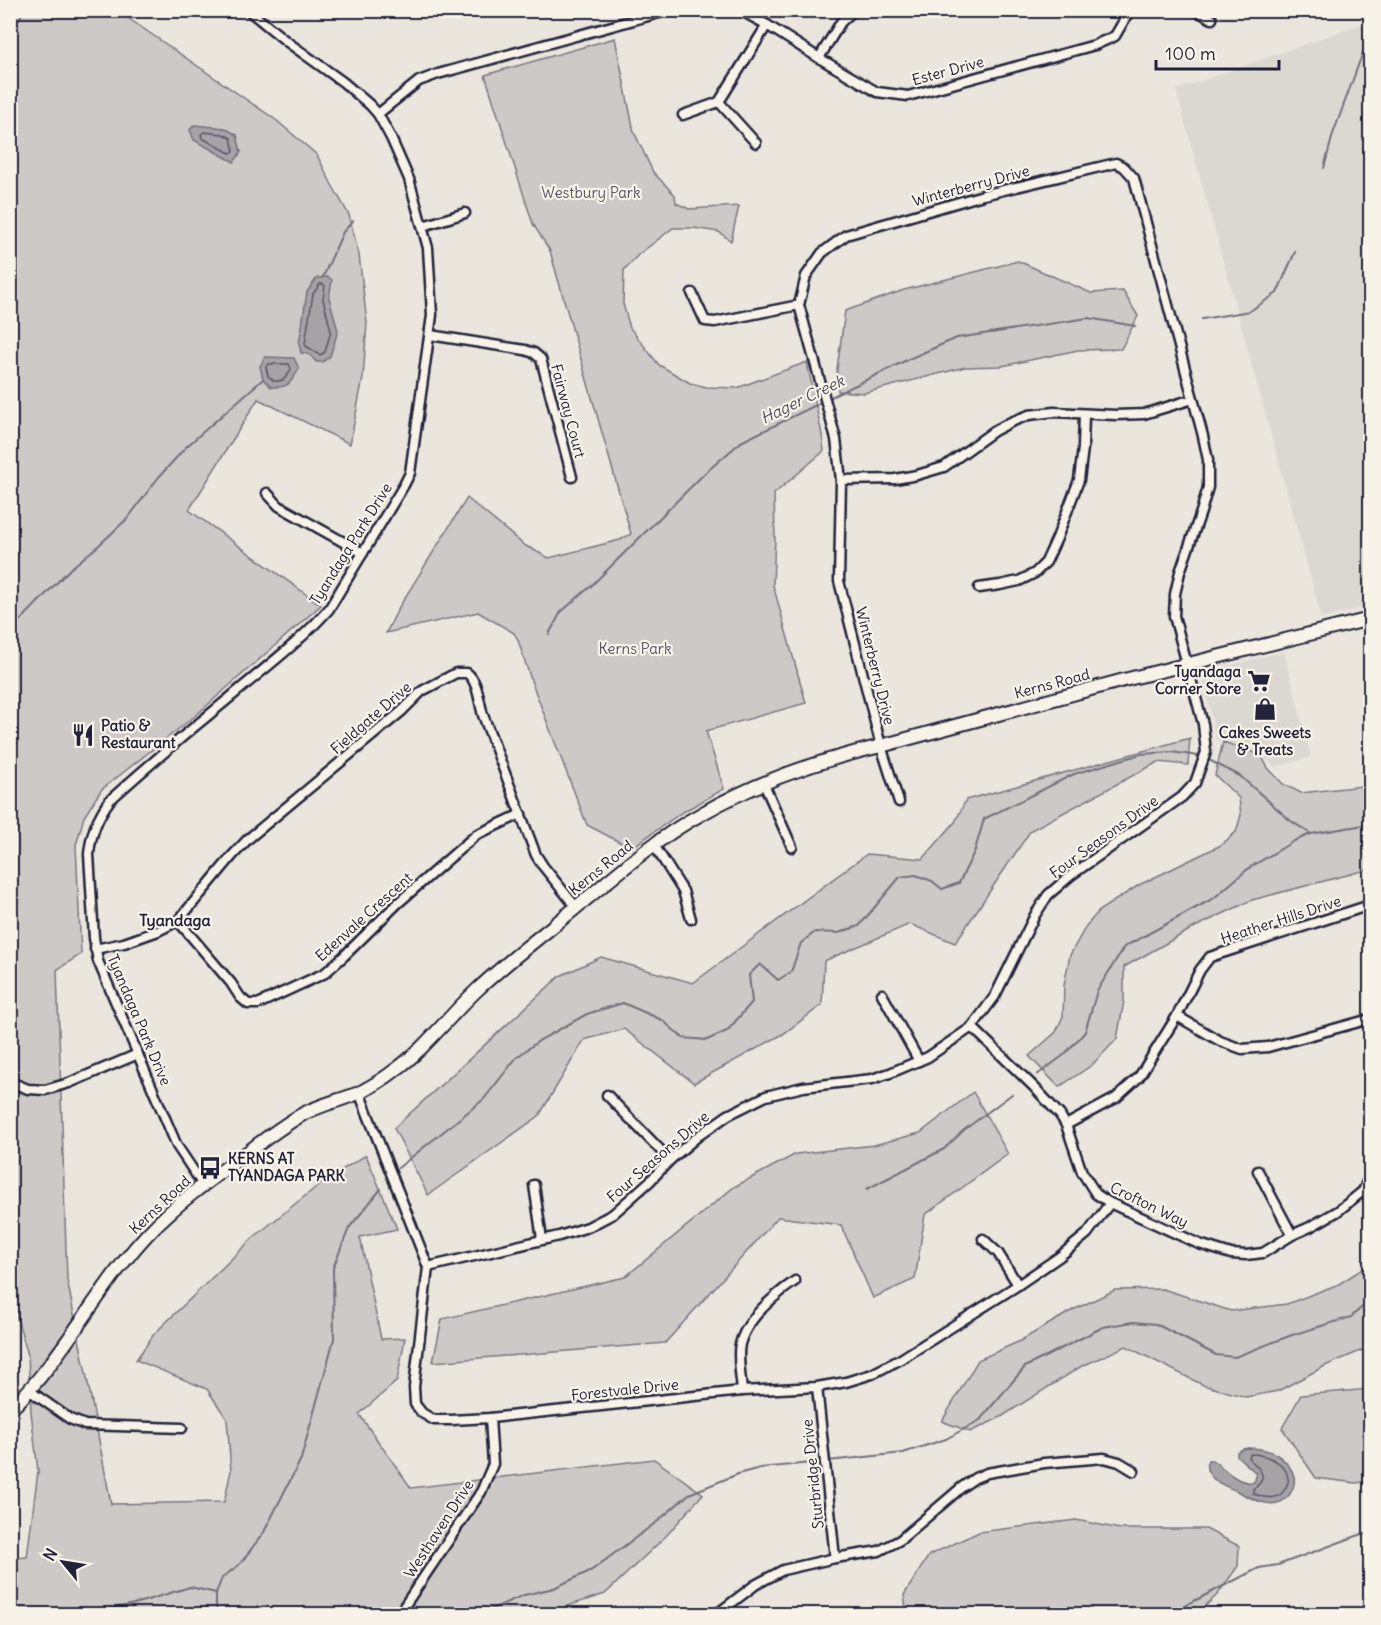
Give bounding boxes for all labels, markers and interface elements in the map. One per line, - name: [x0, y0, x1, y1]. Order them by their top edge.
- scale bar: [1156, 33, 1279, 71]
- text: 100 m: [1165, 42, 1216, 65]
- street label: Ester Drive: [910, 52, 986, 89]
- street label: Winterberry Drive: [910, 161, 1032, 210]
- park label: Westbury Park: [541, 183, 641, 202]
- street label: Fairway Court: [547, 362, 590, 460]
- water label: Hager Creek: [757, 369, 849, 428]
- street label: Tyandaga Park Drive: [305, 479, 396, 608]
- street label: Winterberry Drive: [852, 605, 899, 727]
- park label: Kerns Park: [598, 639, 672, 658]
- place label: Tyandaga Corner Store: [1155, 662, 1241, 698]
- street label: Kerns Road: [1012, 664, 1092, 703]
- supermarket icon: Tyandaga Corner Store: [1246, 668, 1272, 694]
- street label: Fieldgate Drive: [326, 677, 415, 758]
- shop icon: Cakes Sweets & Treats: [1252, 696, 1278, 722]
- place label: Patio & Restaurant: [101, 716, 177, 752]
- restaurant icon: Patio & Restaurant: [70, 722, 96, 748]
- place label: Cakes Sweets & Treats: [1219, 723, 1311, 759]
- street label: Four Seasons Drive: [1046, 791, 1162, 882]
- street label: Kerns Road: [565, 836, 637, 899]
- street label: Edenvale Crescent: [311, 868, 416, 965]
- street label: Heather Hills Drive: [1218, 891, 1343, 948]
- district label: Tyandaga: [139, 910, 211, 931]
- street label: Tyandaga Park Drive: [103, 951, 176, 1088]
- street label: Four Seasons Drive: [603, 1107, 713, 1206]
- place label: KERNS AT TYANDAGA PARK: [228, 1149, 346, 1185]
- bus stop icon: KERNS AT TYANDAGA PARK: [197, 1155, 223, 1181]
- street label: Kerns Road: [125, 1171, 195, 1238]
- street label: Crofton Way: [1107, 1177, 1192, 1232]
- street label: Forestvale Drive: [570, 1374, 680, 1405]
- street label: Sturbridge Drive: [797, 1418, 828, 1530]
- street label: Westhaven Drive: [400, 1476, 477, 1581]
- north arrow: [33, 1532, 93, 1592]
- text: N: [39, 1545, 61, 1564]

